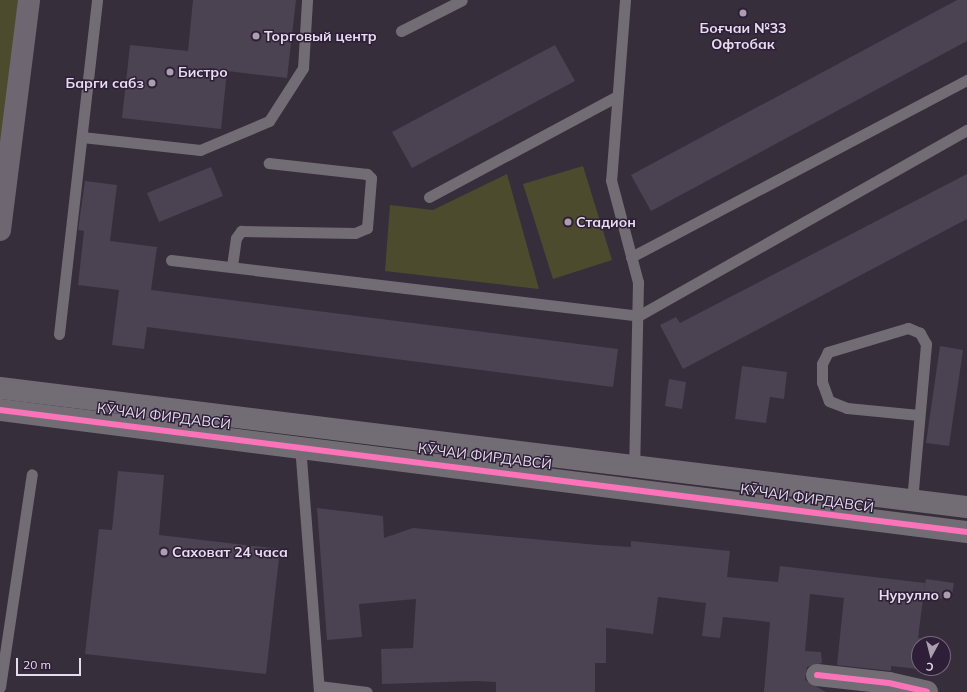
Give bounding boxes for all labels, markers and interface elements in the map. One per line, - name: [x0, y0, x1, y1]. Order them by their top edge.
- marker: Боғчаи №33 Офтобак: [738, 8, 748, 18]
- place label: Боғчаи №33 Офтобак: [700, 20, 786, 52]
- place label: Торговый центр: [264, 28, 377, 44]
- marker: Торговый центр: [251, 31, 261, 41]
- place label: Бистро: [178, 64, 228, 80]
- marker: Бистро: [165, 67, 175, 77]
- place label: Барги сабз: [66, 75, 144, 91]
- marker: Барги сабз: [147, 78, 157, 88]
- place label: Стадион: [576, 214, 636, 230]
- marker: Стадион: [563, 217, 573, 227]
- street label: КӮЧАИ ФИРДАВСӢ: [96, 399, 232, 433]
- street label: КӮЧАИ ФИРДАВСӢ: [417, 439, 553, 473]
- street label: КӮЧАИ ФИРДАВСӢ: [739, 480, 875, 516]
- place label: Саховат 24 часа: [172, 544, 288, 560]
- marker: Саховат 24 часа: [159, 547, 169, 557]
- place label: Нурулло: [879, 587, 939, 603]
- marker: Нурулло: [942, 590, 952, 600]
- north arrow: [911, 636, 951, 676]
- scale bar: [18, 650, 83, 676]
- text: 20 m: [23, 657, 51, 672]
- text: С: [925, 660, 934, 674]

